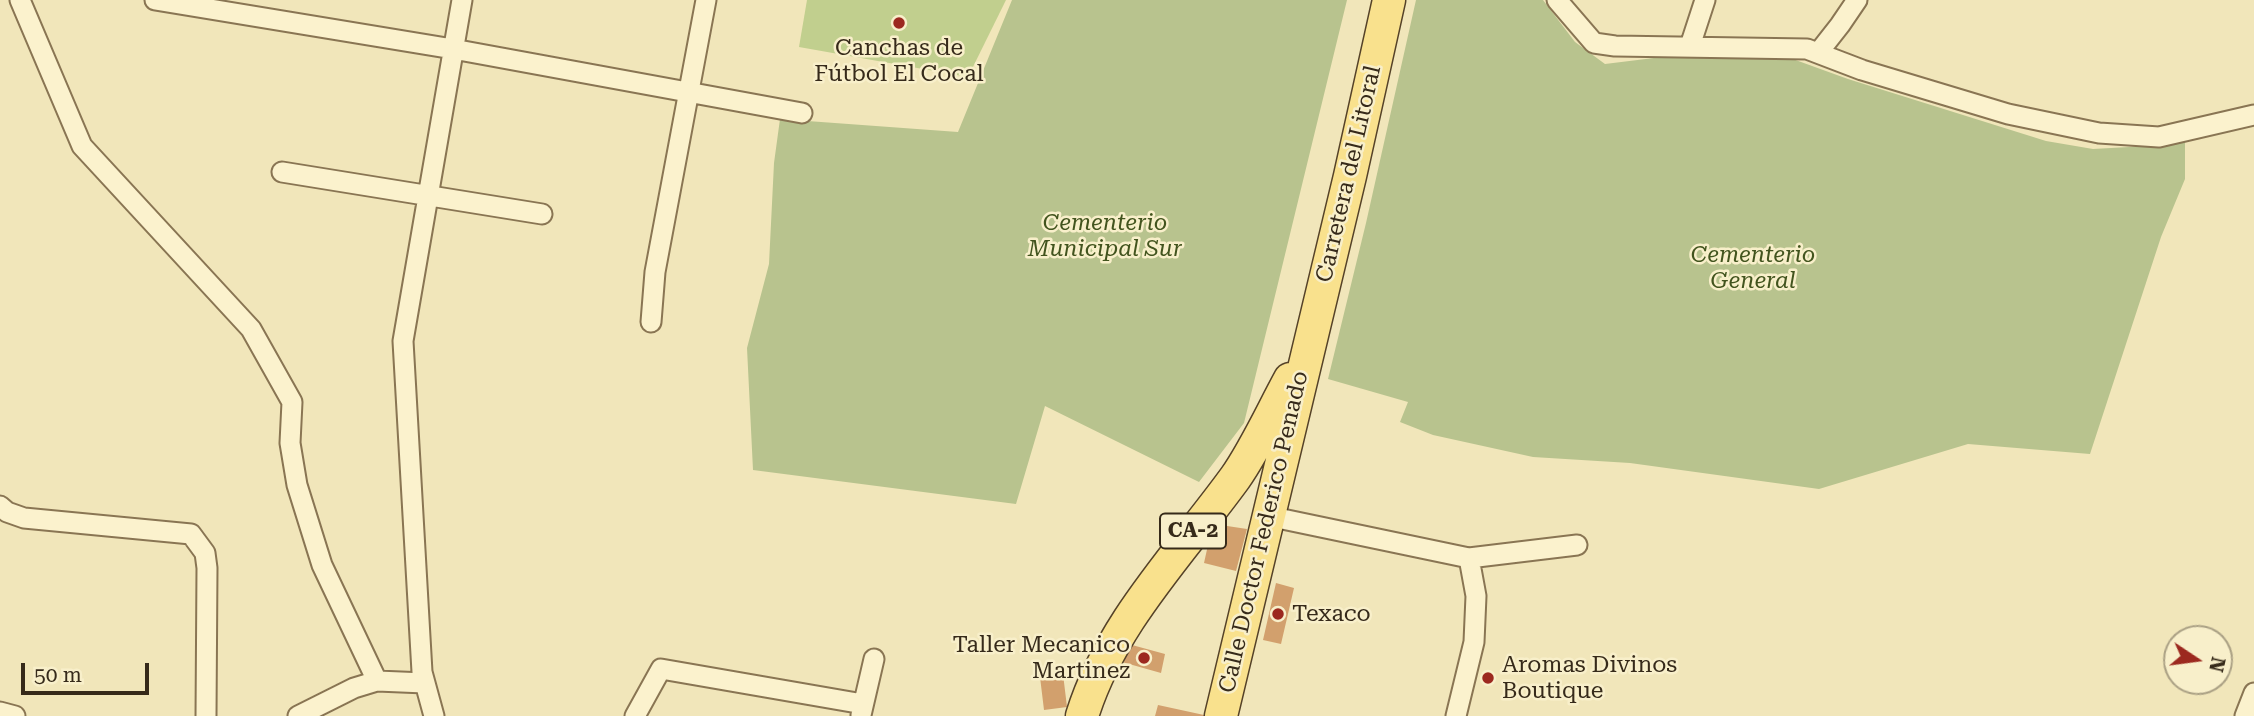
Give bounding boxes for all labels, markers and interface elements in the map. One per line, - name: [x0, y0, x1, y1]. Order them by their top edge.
- marker: Canchas de Fútbol El Cocal: [891, 15, 907, 31]
- place label: Canchas de Fútbol El Cocal: [814, 34, 984, 88]
- street label: Carretera del Litoral: [1311, 63, 1387, 285]
- park label: Cementerio Municipal Sur: [1028, 209, 1182, 263]
- park label: Cementerio General: [1691, 241, 1815, 295]
- street label: Calle Doctor Federico Penado: [1213, 368, 1315, 696]
- road number: CA-2: [1160, 514, 1226, 548]
- place label: Texaco: [1292, 600, 1371, 628]
- marker: Texaco: [1270, 606, 1286, 622]
- north arrow: [2163, 625, 2233, 695]
- place label: Taller Mecanico Martinez: [953, 631, 1130, 685]
- scale bar: [24, 650, 152, 694]
- marker: Taller Mecanico Martinez: [1136, 650, 1152, 666]
- place label: Aromas Divinos Boutique: [1502, 651, 1677, 705]
- text: N: [2204, 655, 2230, 674]
- text: 50 m: [34, 663, 82, 687]
- marker: Aromas Divinos Boutique: [1480, 670, 1496, 686]

